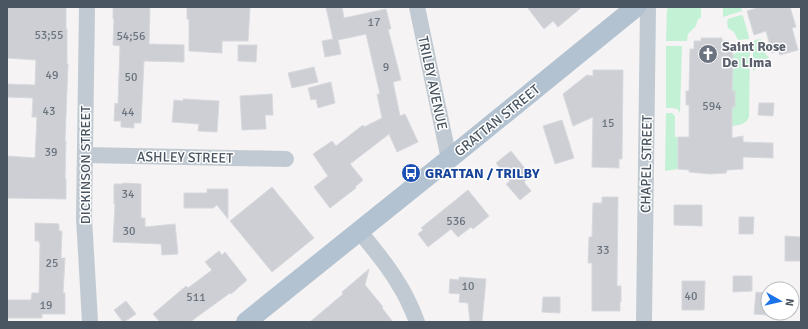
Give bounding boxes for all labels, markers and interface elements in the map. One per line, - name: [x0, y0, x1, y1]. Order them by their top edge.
- house number: 17: [368, 15, 380, 30]
- house number: 53;55: [34, 28, 64, 43]
- house number: 54;56: [116, 29, 146, 44]
- street label: TRILBY AVENUE: [414, 35, 451, 132]
- place label: Saint Rose De LIma: [722, 38, 786, 71]
- church icon: Saint Rose De LIma: [697, 43, 719, 65]
- house number: 9: [383, 60, 389, 75]
- house number: 49: [46, 68, 58, 83]
- house number: 50: [125, 70, 137, 85]
- street label: GRATTAN STREET: [451, 81, 544, 160]
- house number: 594: [702, 99, 722, 114]
- house number: 43: [43, 104, 55, 119]
- house number: 44: [122, 105, 135, 120]
- street label: DICKINSON STREET: [77, 106, 94, 224]
- street label: CHAPEL STREET: [637, 115, 656, 213]
- house number: 15: [602, 116, 614, 131]
- house number: 39: [45, 145, 57, 160]
- street label: ASHLEY STREET: [137, 148, 233, 167]
- bus stop icon: GRATTAN / TRILBY: [400, 162, 422, 184]
- place label: GRATTAN / TRILBY: [425, 165, 540, 182]
- house number: 34: [122, 187, 135, 202]
- house number: 536: [446, 214, 466, 229]
- house number: 30: [123, 224, 135, 239]
- house number: 33: [597, 243, 609, 258]
- house number: 25: [46, 256, 58, 271]
- house number: 10: [462, 279, 474, 294]
- north arrow: [760, 281, 800, 321]
- house number: 40: [685, 289, 697, 304]
- house number: 511: [186, 290, 206, 305]
- house number: 19: [40, 298, 52, 313]
- text: N: [782, 298, 796, 307]

